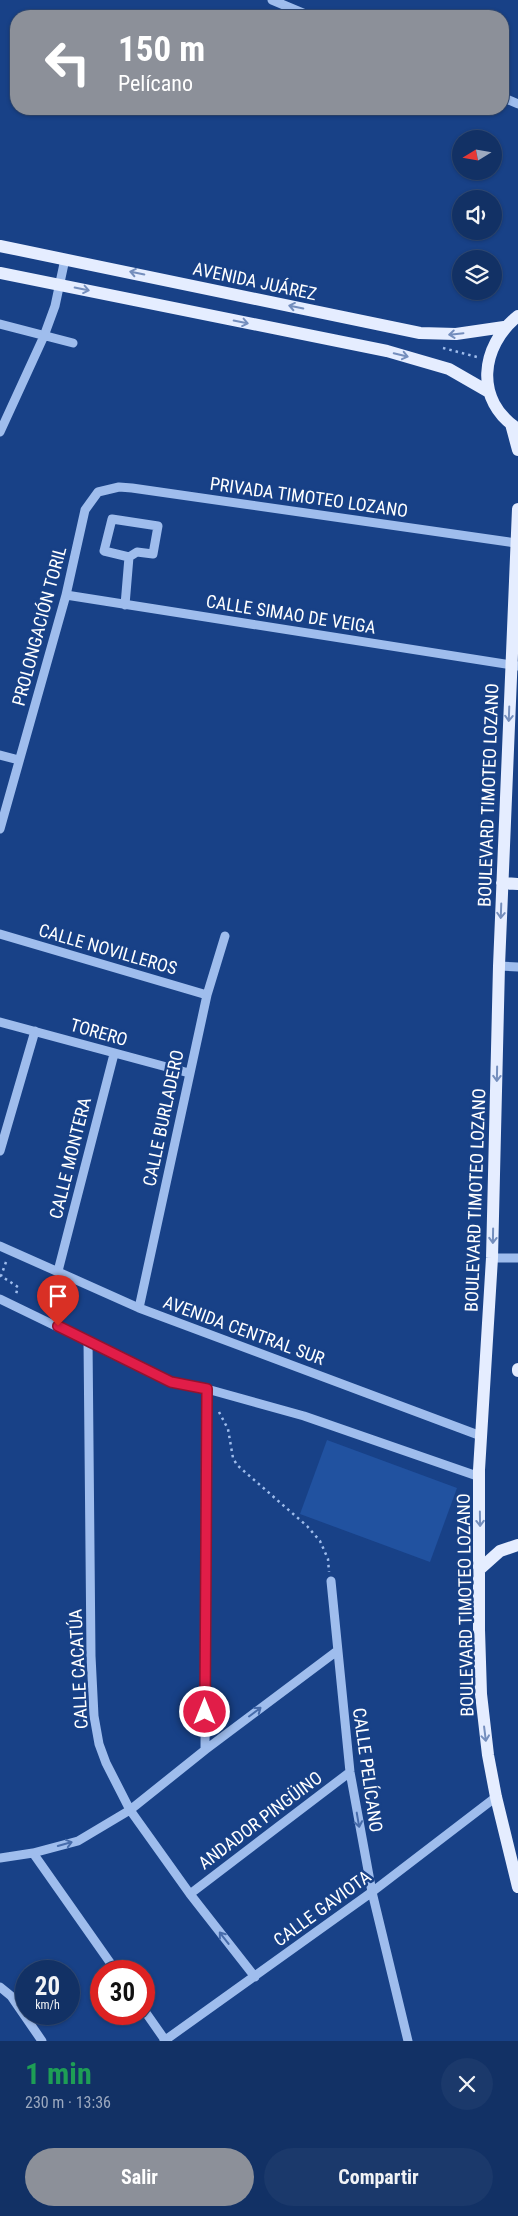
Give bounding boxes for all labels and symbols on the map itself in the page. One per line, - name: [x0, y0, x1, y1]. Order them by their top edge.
- north arrow: [452, 130, 502, 180]
- street label: AVENIDA JUÁREZ: [191, 258, 319, 304]
- one-way arrow: [130, 268, 146, 278]
- one-way arrow: [74, 285, 90, 295]
- one-way arrow: [289, 302, 305, 311]
- one-way arrow: [233, 318, 249, 327]
- one-way arrow: [448, 329, 464, 338]
- one-way arrow: [392, 351, 408, 360]
- street label: PRIVADA TIMOTEO LOZANO: [209, 473, 409, 521]
- street label: PROLONGACIÓN TORIL: [8, 544, 71, 708]
- street label: CALLE SIMAO DE VEIGA: [205, 590, 378, 638]
- street label: BOULEVARD TIMOTEO LOZANO: [474, 683, 502, 907]
- one-way arrow: [504, 706, 513, 722]
- one-way arrow: [497, 903, 506, 919]
- street label: CALLE NOVILLEROS: [36, 919, 180, 979]
- street label: TORERO: [68, 1014, 130, 1050]
- street label: CALLE BURLADERO: [138, 1048, 188, 1188]
- one-way arrow: [492, 1065, 501, 1081]
- street label: BOULEVARD TIMOTEO LOZANO: [461, 1088, 489, 1312]
- street label: CALLE MONTERA: [45, 1095, 95, 1221]
- one-way arrow: [488, 1228, 498, 1244]
- pin: [37, 1275, 79, 1326]
- street label: AVENIDA CENTRAL SUR: [161, 1291, 328, 1369]
- street label: BOULEVARD TIMOTEO LOZANO: [453, 1493, 477, 1717]
- one-way arrow: [475, 1510, 485, 1527]
- street label: CALLE CACATÚA: [64, 1608, 92, 1730]
- position arrow: [178, 1685, 230, 1737]
- street label: CALLE PELÍCANO: [349, 1706, 387, 1834]
- one-way arrow: [248, 1707, 261, 1718]
- one-way arrow: [481, 1725, 491, 1741]
- street label: ANDADOR PINGÜINO: [194, 1767, 326, 1873]
- one-way arrow: [353, 1812, 363, 1828]
- one-way arrow: [56, 1839, 72, 1849]
- street label: CALLE GAVIOTA: [269, 1865, 375, 1950]
- one-way arrow: [219, 1932, 230, 1945]
- speed limit sign: 30: [90, 1960, 155, 2025]

